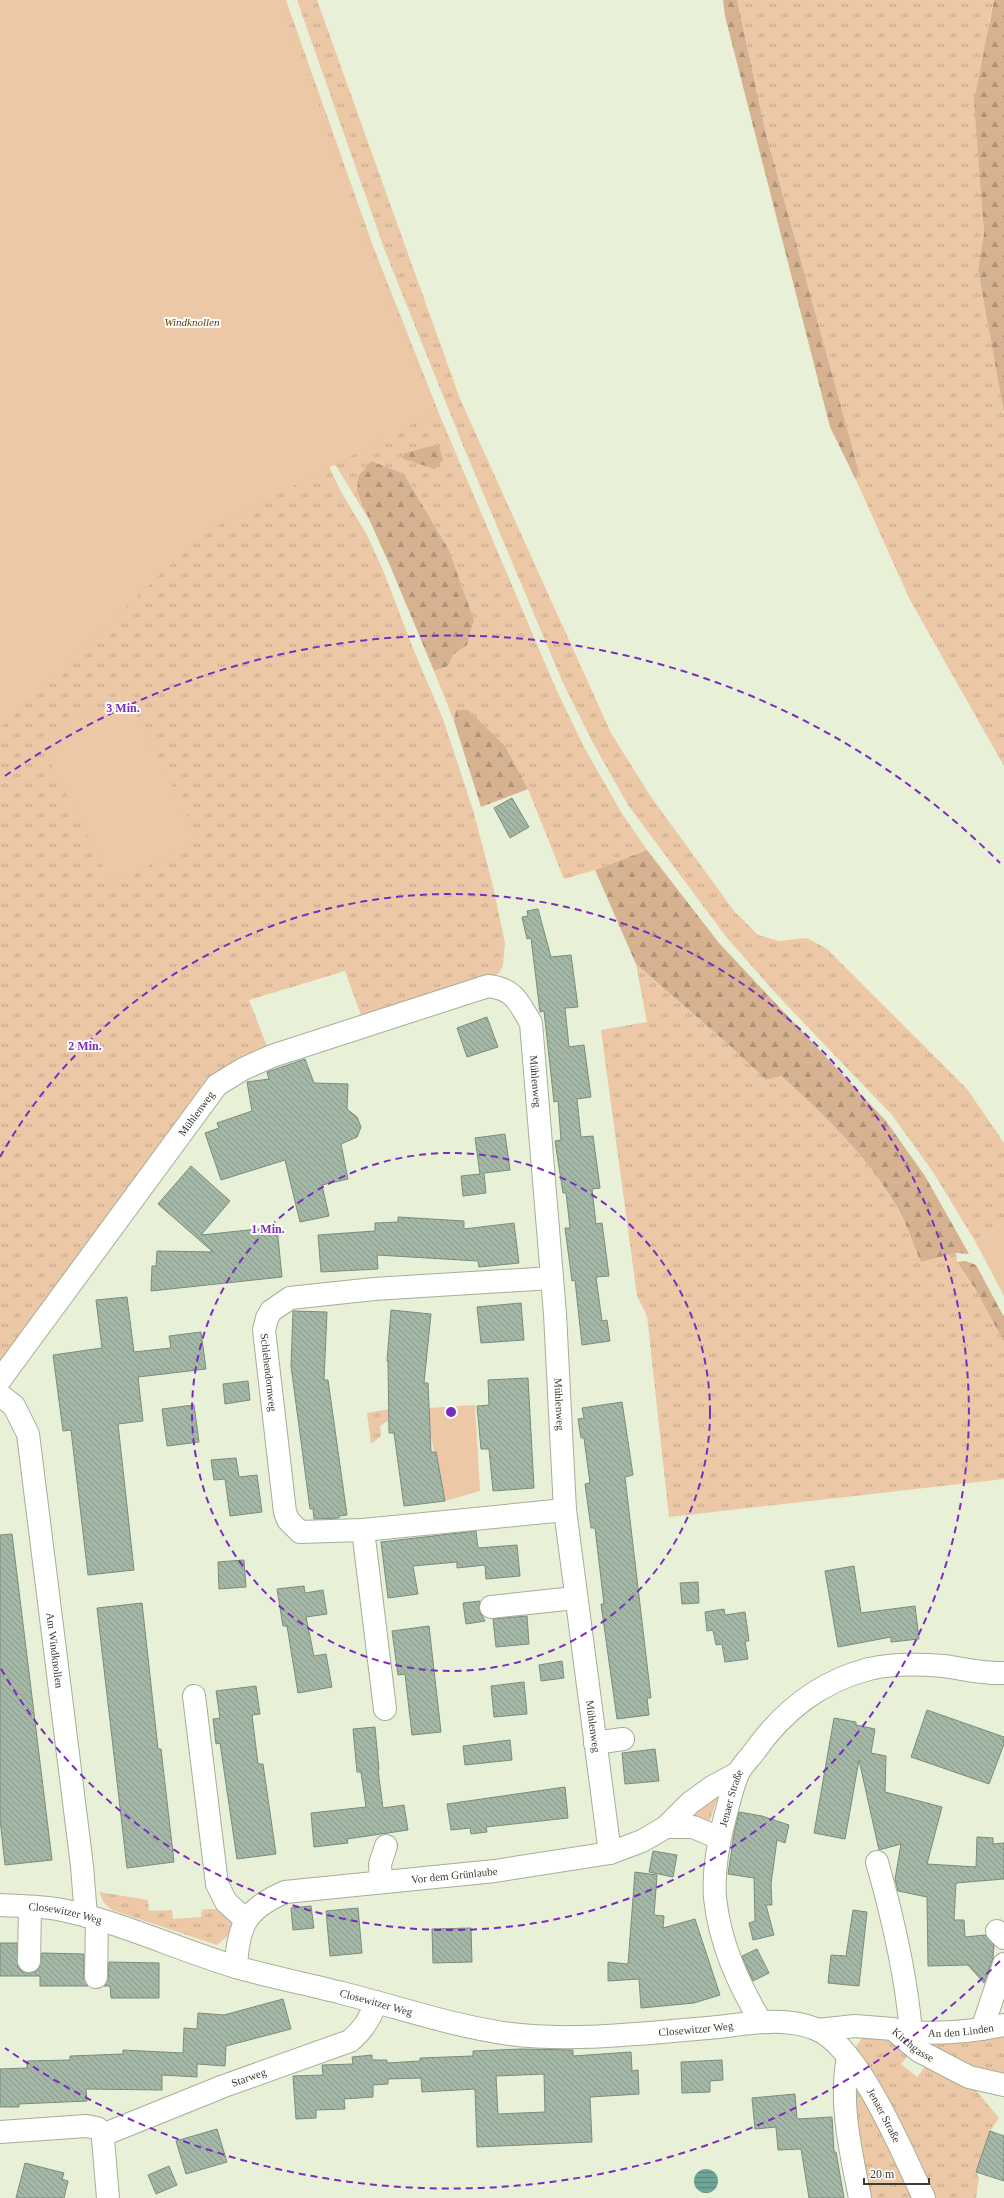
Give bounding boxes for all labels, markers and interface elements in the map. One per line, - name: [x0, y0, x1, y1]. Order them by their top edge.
- park label: Windknollen: [165, 316, 220, 328]
- text: 3 Min.: [106, 701, 140, 715]
- text: 2 Min.: [68, 1039, 102, 1053]
- street label: Mühlenweg: [528, 1055, 544, 1108]
- street label: Mühlenweg: [176, 1088, 217, 1138]
- text: 1 Min.: [251, 1222, 285, 1236]
- street label: Schlehendornweg: [258, 1333, 279, 1413]
- street label: Mühlenweg: [552, 1378, 567, 1431]
- centre of rings: [444, 1405, 458, 1419]
- street label: Am Windknollen: [44, 1612, 66, 1689]
- street label: Mühlenweg: [584, 1700, 603, 1754]
- street label: Jenaer Straße: [717, 1768, 745, 1828]
- street label: Vor dem Grünlaube: [411, 1865, 498, 1885]
- street label: Closewitzer Weg: [28, 1900, 104, 1926]
- street label: Closewitzer Weg: [338, 1987, 414, 2018]
- street label: Closewitzer Weg: [658, 2019, 734, 2038]
- street label: An den Linden: [928, 2021, 995, 2039]
- street label: Kirchgasse: [890, 2025, 936, 2064]
- street label: Starweg: [230, 2065, 268, 2089]
- street label: Jenaer Straße: [865, 2086, 903, 2144]
- scale bar: [864, 2160, 929, 2186]
- text: 20 m: [870, 2167, 895, 2181]

